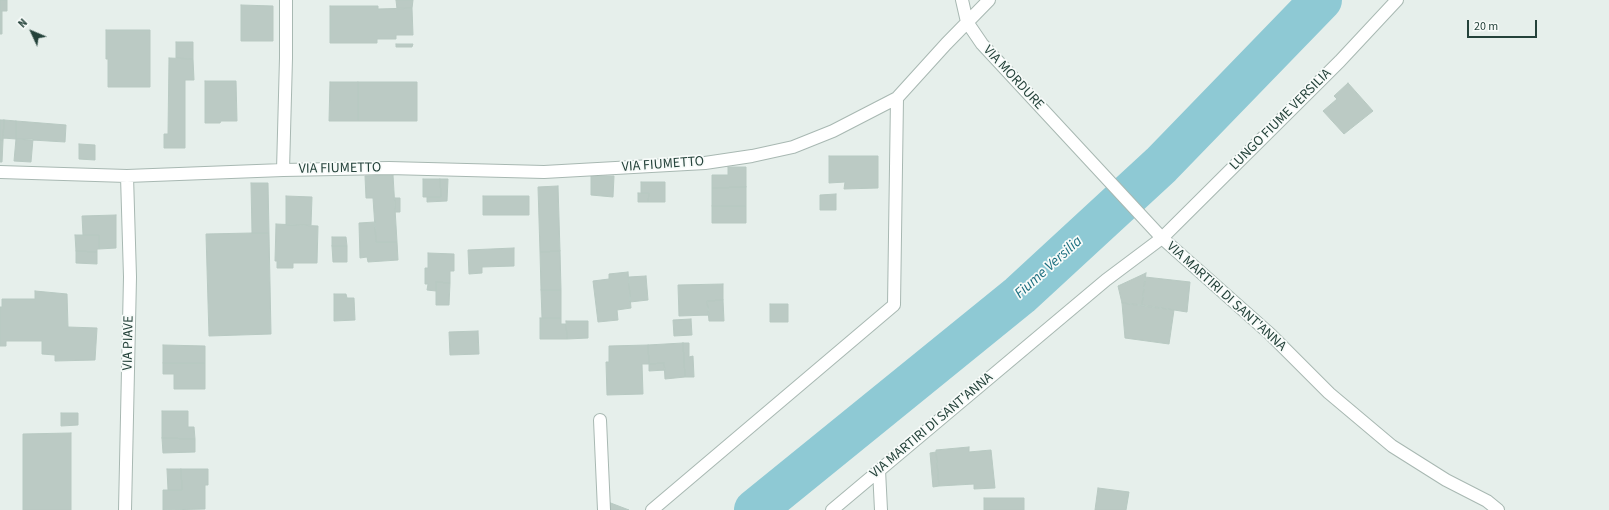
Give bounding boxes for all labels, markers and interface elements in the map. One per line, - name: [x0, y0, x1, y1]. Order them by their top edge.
- north arrow: [12, 12, 52, 52]
- scale bar: [1469, 12, 1539, 38]
- text: N: [15, 15, 31, 31]
- text: 20 m: [1474, 18, 1498, 35]
- street label: VIA MORDURE: [979, 42, 1047, 114]
- street label: LUNGO FIUME VERSILIA: [1227, 66, 1335, 174]
- street label: VIA FIUMETTO: [621, 154, 705, 176]
- street label: VIA FIUMETTO: [299, 160, 381, 178]
- water label: Fiume Versilia: [1011, 233, 1087, 303]
- street label: VIA MARTIRI DI SANT'ANNA: [1163, 239, 1289, 355]
- street label: VIA PIAVE: [120, 315, 138, 371]
- street label: VIA MARTIRI DI SANT'ANNA: [867, 370, 997, 482]

